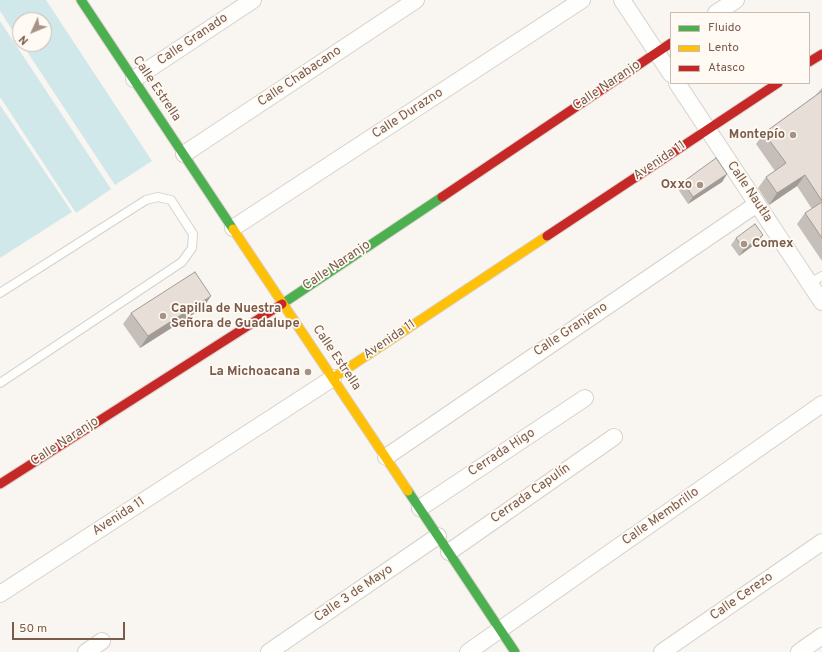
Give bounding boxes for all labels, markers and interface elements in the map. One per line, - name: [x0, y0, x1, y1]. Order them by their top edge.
- street label: Calle Granado: [155, 11, 231, 69]
- north arrow: [12, 12, 52, 52]
- legend: [670, 12, 810, 84]
- text: Fluido: [708, 20, 741, 36]
- text: N: [16, 32, 32, 47]
- text: Lento: [708, 40, 739, 56]
- street label: Calle Chabacano: [255, 43, 345, 111]
- street label: Calle Estrella: [128, 53, 184, 125]
- street label: Calle Naranjo: [570, 58, 644, 114]
- text: Atasco: [708, 60, 745, 76]
- street label: Calle Durazno: [370, 85, 446, 143]
- place label: Montepío: [729, 127, 785, 143]
- marker: Montepío: [788, 130, 798, 140]
- street label: Avenida 11: [631, 138, 689, 184]
- street label: Calle Nautla: [723, 159, 775, 225]
- place label: Oxxo: [661, 177, 692, 193]
- marker: Oxxo: [695, 180, 705, 190]
- place label: Comex: [752, 236, 793, 252]
- street label: Calle Naranjo: [300, 238, 374, 294]
- marker: Comex: [739, 239, 749, 249]
- street label: Calle Granjeno: [531, 300, 611, 360]
- place label: Capilla de Nuestra Señora de Guadalupe: [171, 301, 300, 332]
- marker: Capilla de Nuestra Señora de Guadalupe: [158, 311, 168, 321]
- street label: Avenida 11: [361, 317, 419, 363]
- street label: Calle Estrella: [308, 322, 364, 394]
- place label: La Michoacana: [209, 364, 300, 380]
- marker: La Michoacana: [303, 367, 313, 377]
- street label: Calle Naranjo: [28, 414, 102, 470]
- street label: Cerrada Higo: [466, 426, 538, 480]
- street label: Cerrada Capulín: [488, 461, 574, 527]
- street label: Calle Membrillo: [620, 485, 702, 549]
- street label: Avenida 11: [90, 494, 148, 540]
- street label: Calle 3 de Mayo: [312, 562, 396, 626]
- street label: Calle Cerezo: [708, 570, 776, 624]
- scale bar: [14, 614, 127, 640]
- text: 50 m: [19, 621, 47, 637]

